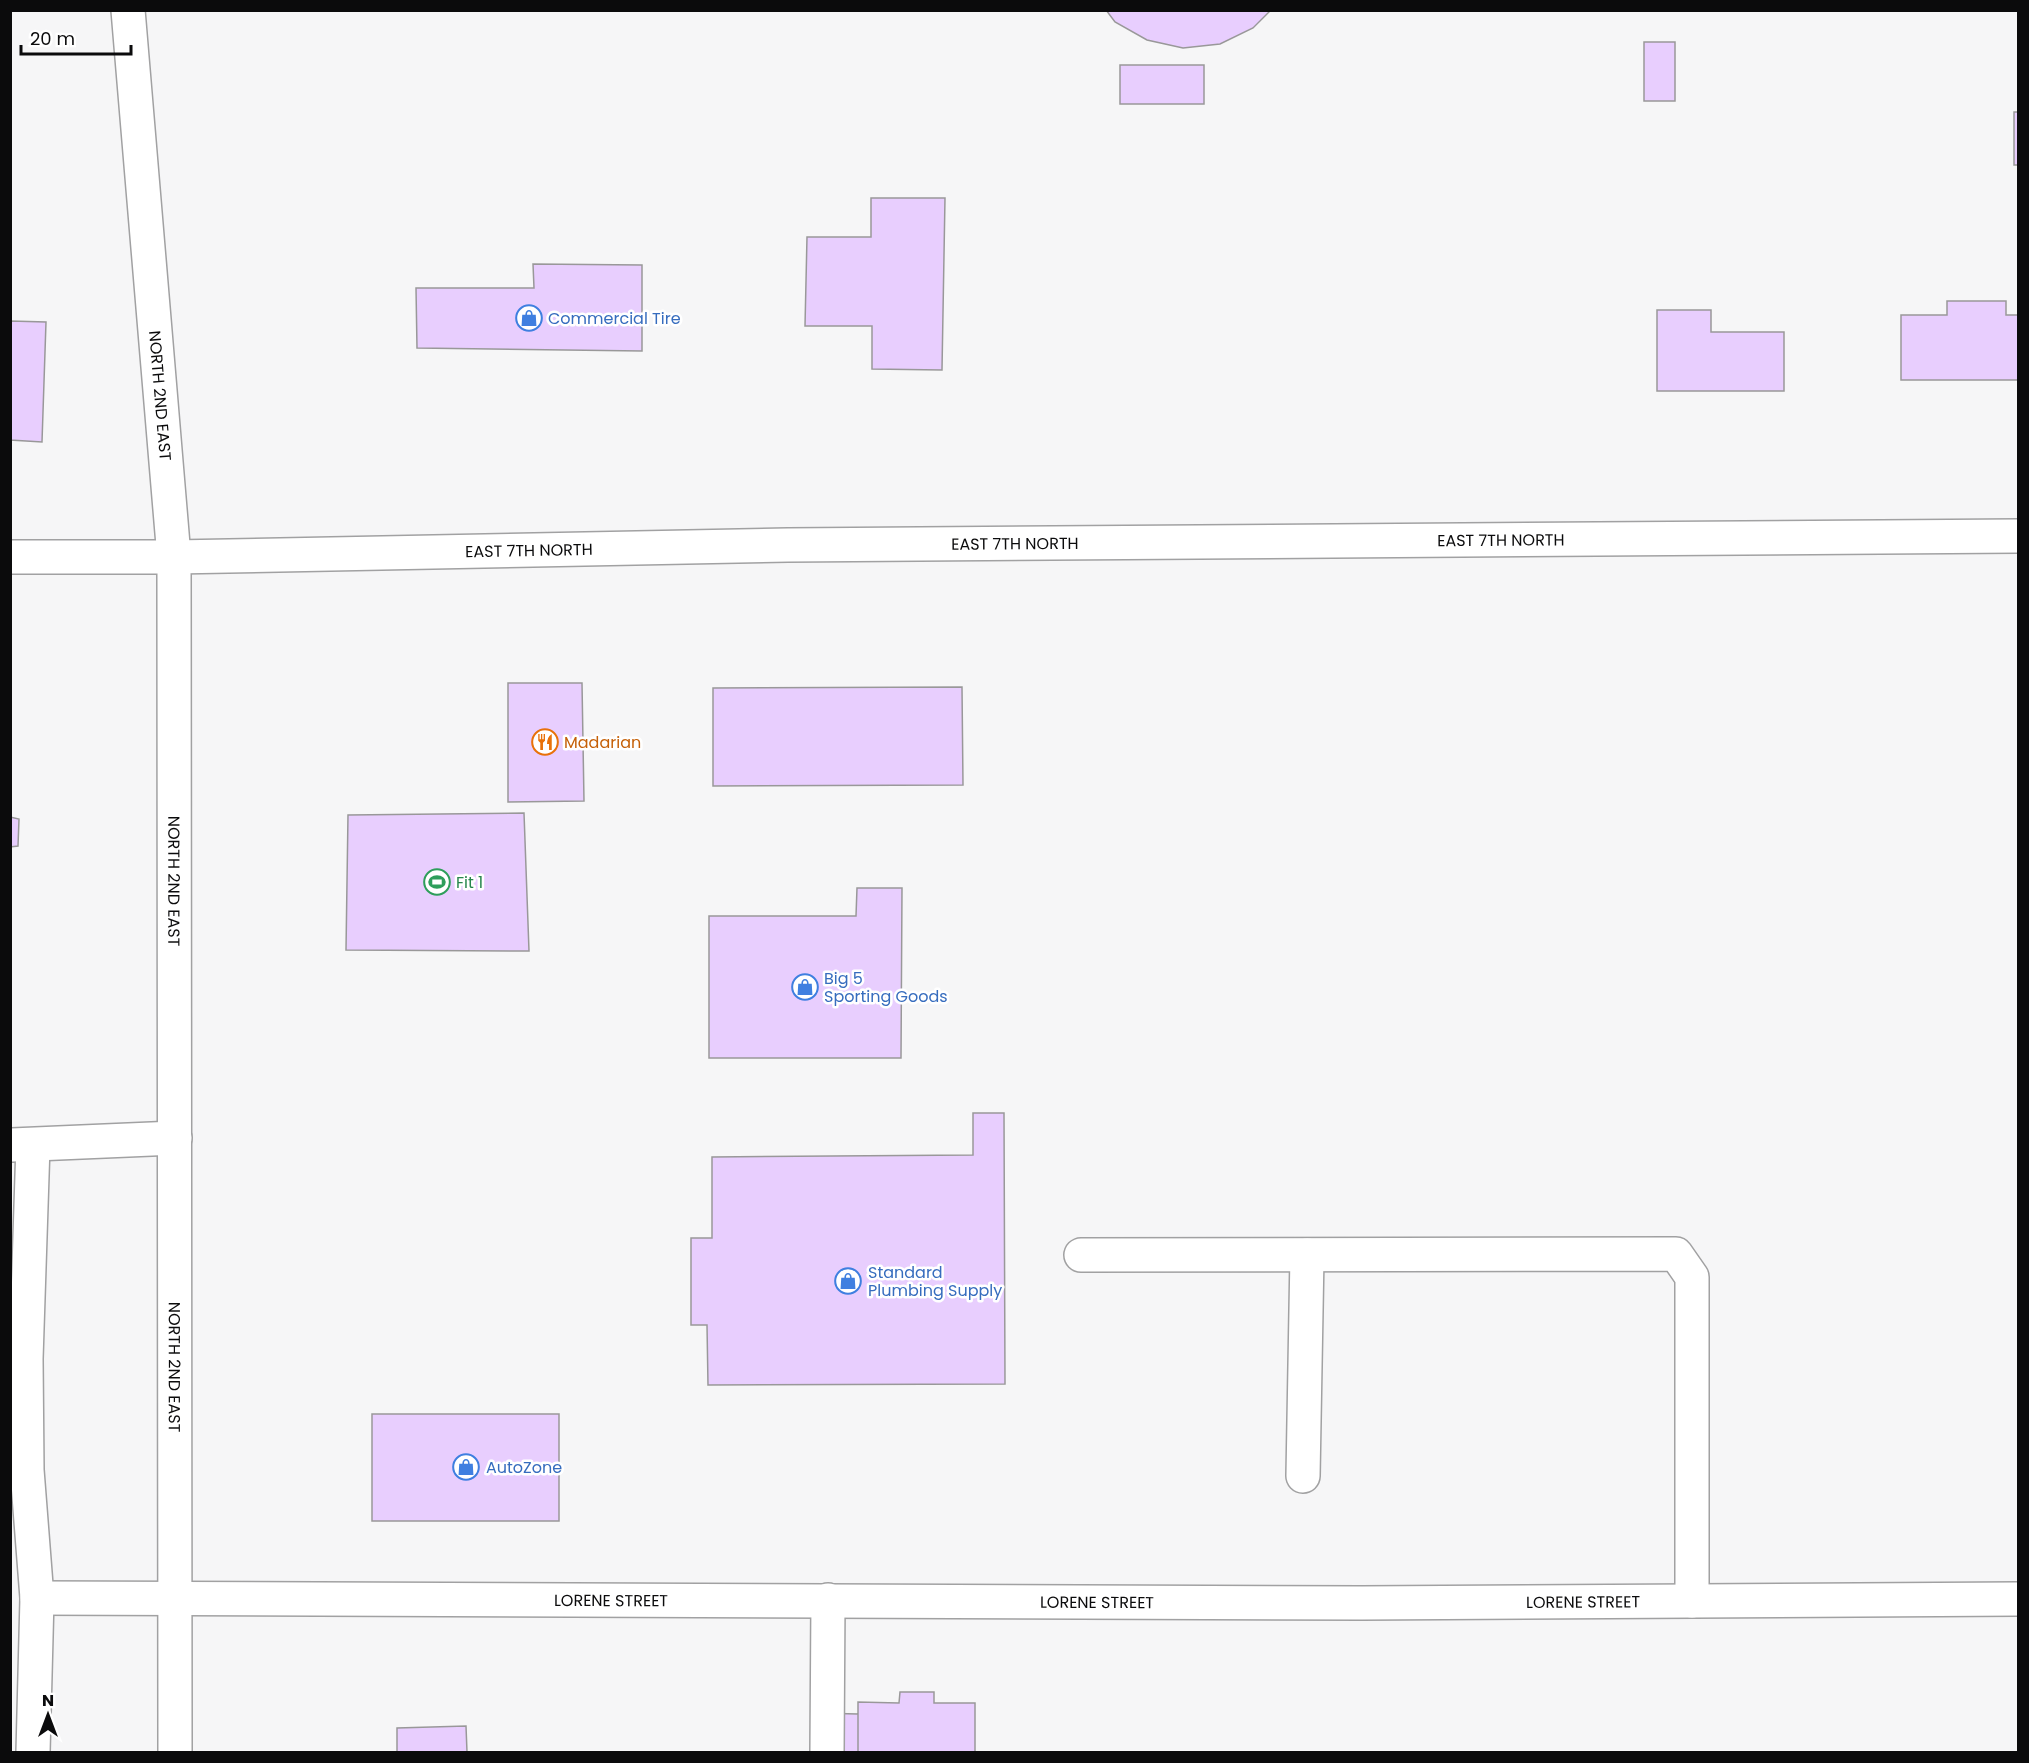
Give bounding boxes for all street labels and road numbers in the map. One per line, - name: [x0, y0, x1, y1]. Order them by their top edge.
- street label: NORTH 2ND EAST: [143, 330, 177, 462]
- street label: EAST 7TH NORTH: [1437, 528, 1565, 552]
- street label: EAST 7TH NORTH: [951, 531, 1079, 555]
- street label: EAST 7TH NORTH: [465, 537, 593, 563]
- street label: NORTH 2ND EAST: [163, 816, 186, 947]
- street label: NORTH 2ND EAST: [163, 1302, 186, 1433]
- street label: LORENE STREET: [554, 1588, 668, 1612]
- street label: LORENE STREET: [1040, 1590, 1154, 1614]
- street label: LORENE STREET: [1526, 1590, 1640, 1614]

